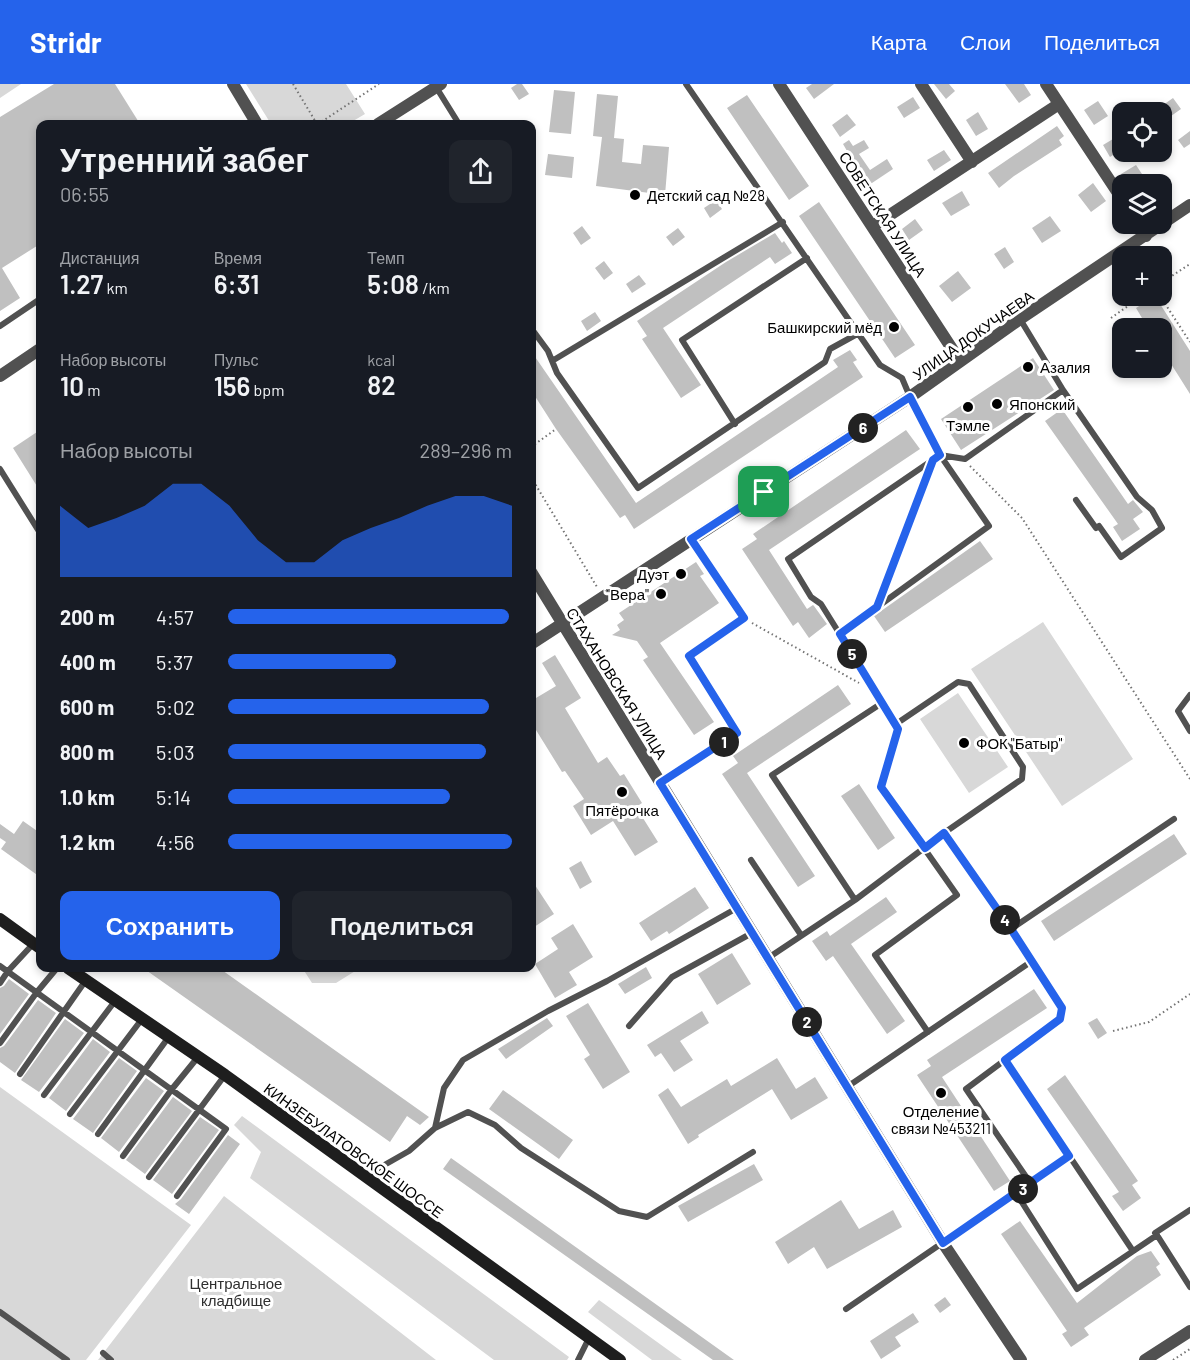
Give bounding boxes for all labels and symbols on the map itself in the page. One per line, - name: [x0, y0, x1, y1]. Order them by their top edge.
- street label: СОВЕТСКАЯ УЛИЦА: [836, 148, 930, 280]
- place label: Детский сад №28: [647, 186, 765, 204]
- marker: Детский сад №28: [628, 188, 642, 202]
- street label: УЛИЦА ДОКУЧАЕВА: [909, 286, 1037, 384]
- place label: Башкирский мёд: [767, 318, 882, 336]
- marker: Башкирский мёд: [887, 320, 901, 334]
- place label: Азалия: [1040, 358, 1090, 376]
- marker: Азалия: [1021, 360, 1035, 374]
- place label: Японский: [1009, 395, 1075, 413]
- marker: Японский: [990, 397, 1004, 411]
- marker: Тэмле: [961, 400, 975, 414]
- pin: 6: [848, 413, 878, 443]
- place label: Тэмле: [946, 416, 990, 434]
- pin: [738, 466, 789, 517]
- place label: Дуэт: [637, 565, 669, 583]
- marker: Дуэт: [674, 567, 688, 581]
- place label: "Вера": [606, 585, 649, 603]
- marker: "Вера": [654, 587, 668, 601]
- street label: СТАХАНОВСКАЯ УЛИЦА: [563, 604, 671, 762]
- pin: 5: [837, 639, 867, 669]
- pin: 1: [709, 727, 739, 757]
- place label: ФОК "Батыр": [976, 734, 1063, 752]
- marker: ФОК "Батыр": [957, 736, 971, 750]
- marker: Пятёрочка: [615, 785, 629, 799]
- place label: Пятёрочка: [585, 801, 659, 819]
- pin: 4: [990, 905, 1020, 935]
- pin: 2: [792, 1007, 822, 1037]
- street label: КИНЗЕБУЛАТОВСКОЕ ШОССЕ: [261, 1079, 447, 1221]
- marker: Отделение связи №453211: [934, 1086, 948, 1100]
- place label: Отделение связи №453211: [891, 1102, 991, 1137]
- pin: 3: [1008, 1174, 1038, 1204]
- park label: Центральное кладбище: [190, 1274, 282, 1309]

